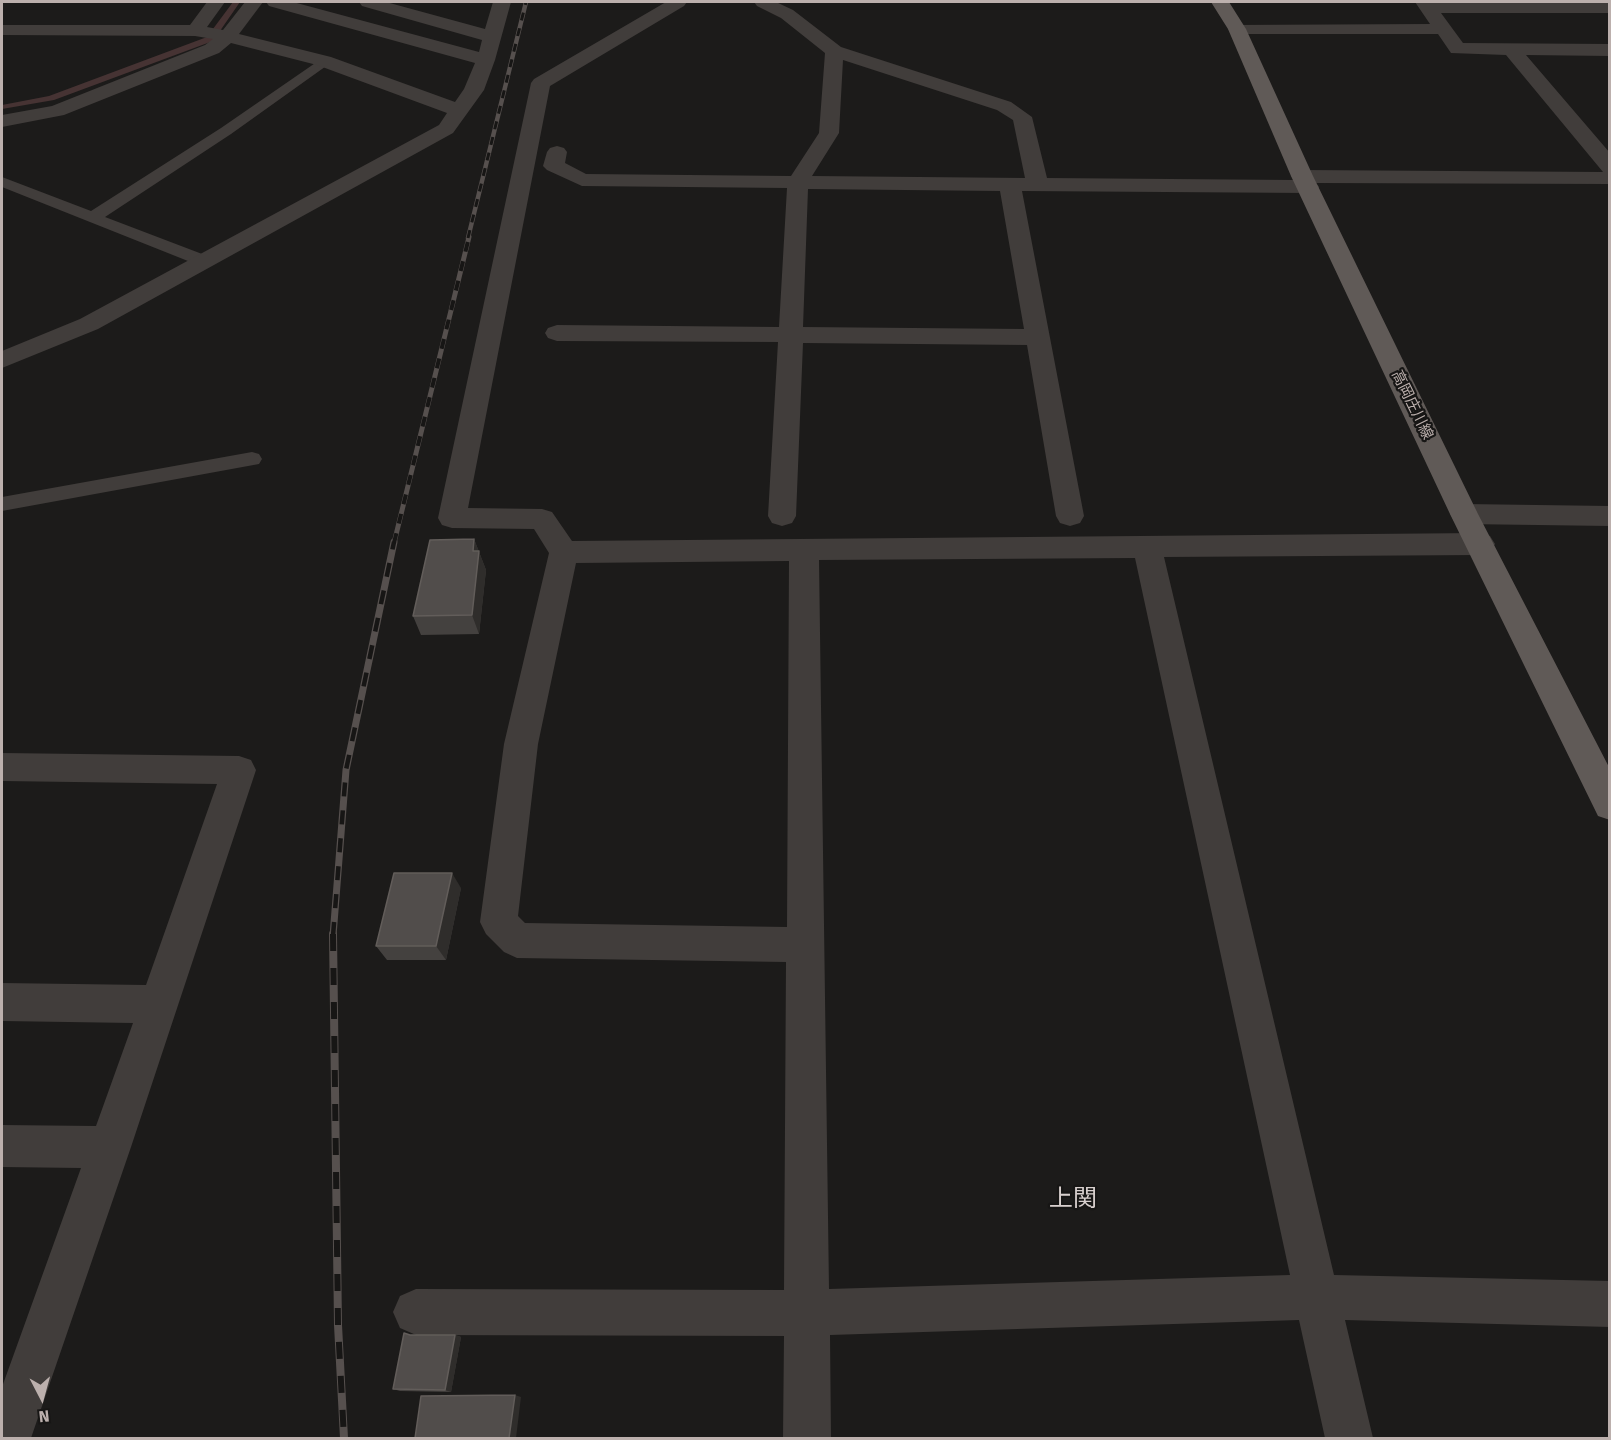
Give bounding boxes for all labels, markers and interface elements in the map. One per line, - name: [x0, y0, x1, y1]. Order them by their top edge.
- street label: 高岡庄川線: [1387, 367, 1437, 443]
- district label: 上関: [1049, 1185, 1097, 1213]
- north arrow: [12, 1368, 72, 1428]
- text: N: [38, 1406, 50, 1426]

